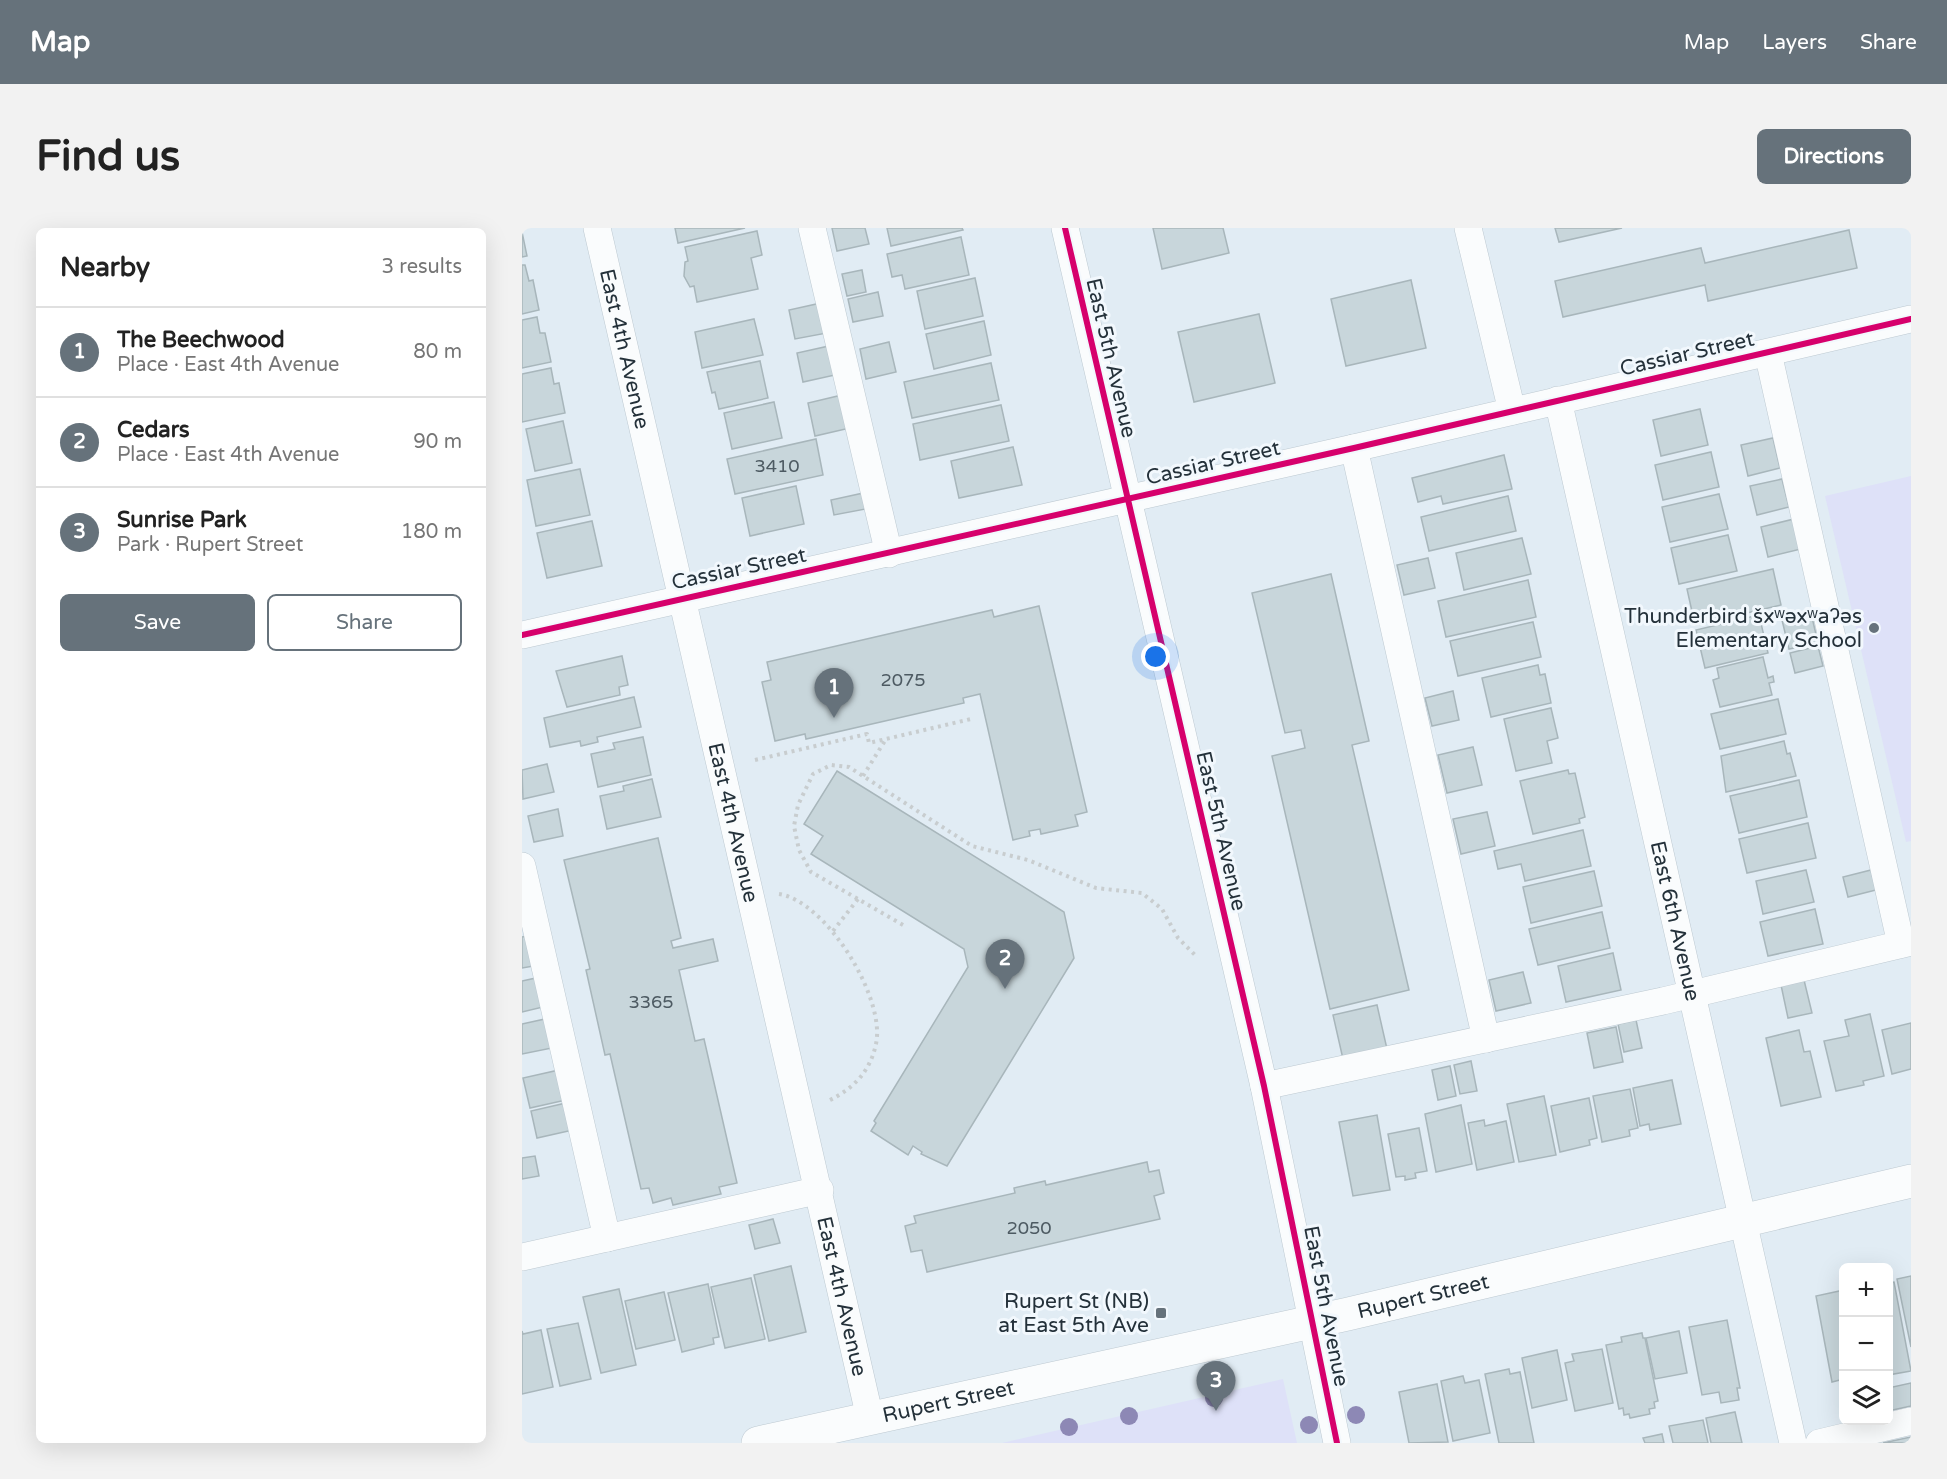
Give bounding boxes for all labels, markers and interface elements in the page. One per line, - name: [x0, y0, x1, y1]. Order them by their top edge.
- text: Map: [30, 25, 90, 59]
- text: Map: [1684, 30, 1729, 55]
- text: Layers: [1762, 30, 1827, 55]
- text: Share: [1860, 30, 1917, 55]
- button: Directions: [1757, 129, 1911, 184]
- text: Find us: [36, 131, 180, 182]
- text: Nearby: [60, 252, 150, 283]
- text: 3 results: [382, 255, 462, 279]
- street label: East 4th Avenue: [594, 266, 655, 431]
- street label: East 5th Avenue: [1080, 276, 1142, 440]
- street label: Cassiar Street: [1617, 326, 1757, 382]
- text: The Beechwood: [117, 327, 285, 353]
- text: 1: [73, 340, 86, 364]
- text: 80 m: [413, 340, 462, 364]
- text: Place · East 4th Avenue: [117, 353, 339, 377]
- text: Cedars: [117, 417, 190, 443]
- text: 2: [73, 430, 86, 454]
- text: 90 m: [413, 430, 462, 454]
- street label: Cassiar Street: [1143, 435, 1283, 491]
- text: Place · East 4th Avenue: [117, 443, 339, 467]
- house number: 3410: [754, 455, 800, 477]
- text: Sunrise Park: [117, 507, 247, 533]
- text: 3: [73, 520, 86, 544]
- text: 180 m: [401, 520, 462, 544]
- text: Park · Rupert Street: [117, 533, 303, 557]
- street label: Cassiar Street: [669, 543, 809, 595]
- button: Save: [60, 594, 255, 651]
- button: Share: [267, 594, 462, 651]
- place label: Thunderbird šxʷəxʷaʔəs Elementary School: [1624, 604, 1862, 653]
- marker: Thunderbird šxʷəxʷaʔəs Elementary School: [1867, 621, 1881, 635]
- your location: [1141, 642, 1170, 671]
- pin: 1: [814, 668, 854, 718]
- house number: 2075: [880, 669, 926, 691]
- street label: East 4th Avenue: [703, 740, 764, 905]
- street label: East 5th Avenue: [1190, 749, 1252, 913]
- street label: East 6th Avenue: [1645, 839, 1706, 1003]
- pin: 2: [986, 940, 1024, 989]
- house number: 3365: [628, 991, 674, 1013]
- street label: East 4th Avenue: [812, 1214, 873, 1379]
- house number: 2050: [1006, 1217, 1052, 1239]
- street label: East 5th Avenue: [1298, 1224, 1354, 1389]
- map controls: [1839, 1263, 1893, 1425]
- button: +: [1839, 1263, 1893, 1317]
- street label: Rupert Street: [1355, 1269, 1491, 1324]
- place label: Rupert St (NB) at East 5th Ave: [998, 1289, 1149, 1338]
- marker: Rupert St (NB) at East 5th Ave: [1154, 1306, 1168, 1320]
- button: −: [1839, 1317, 1893, 1371]
- pin: 3: [1196, 1362, 1236, 1411]
- button: layers: [1839, 1371, 1893, 1425]
- street label: Rupert Street: [880, 1375, 1017, 1428]

